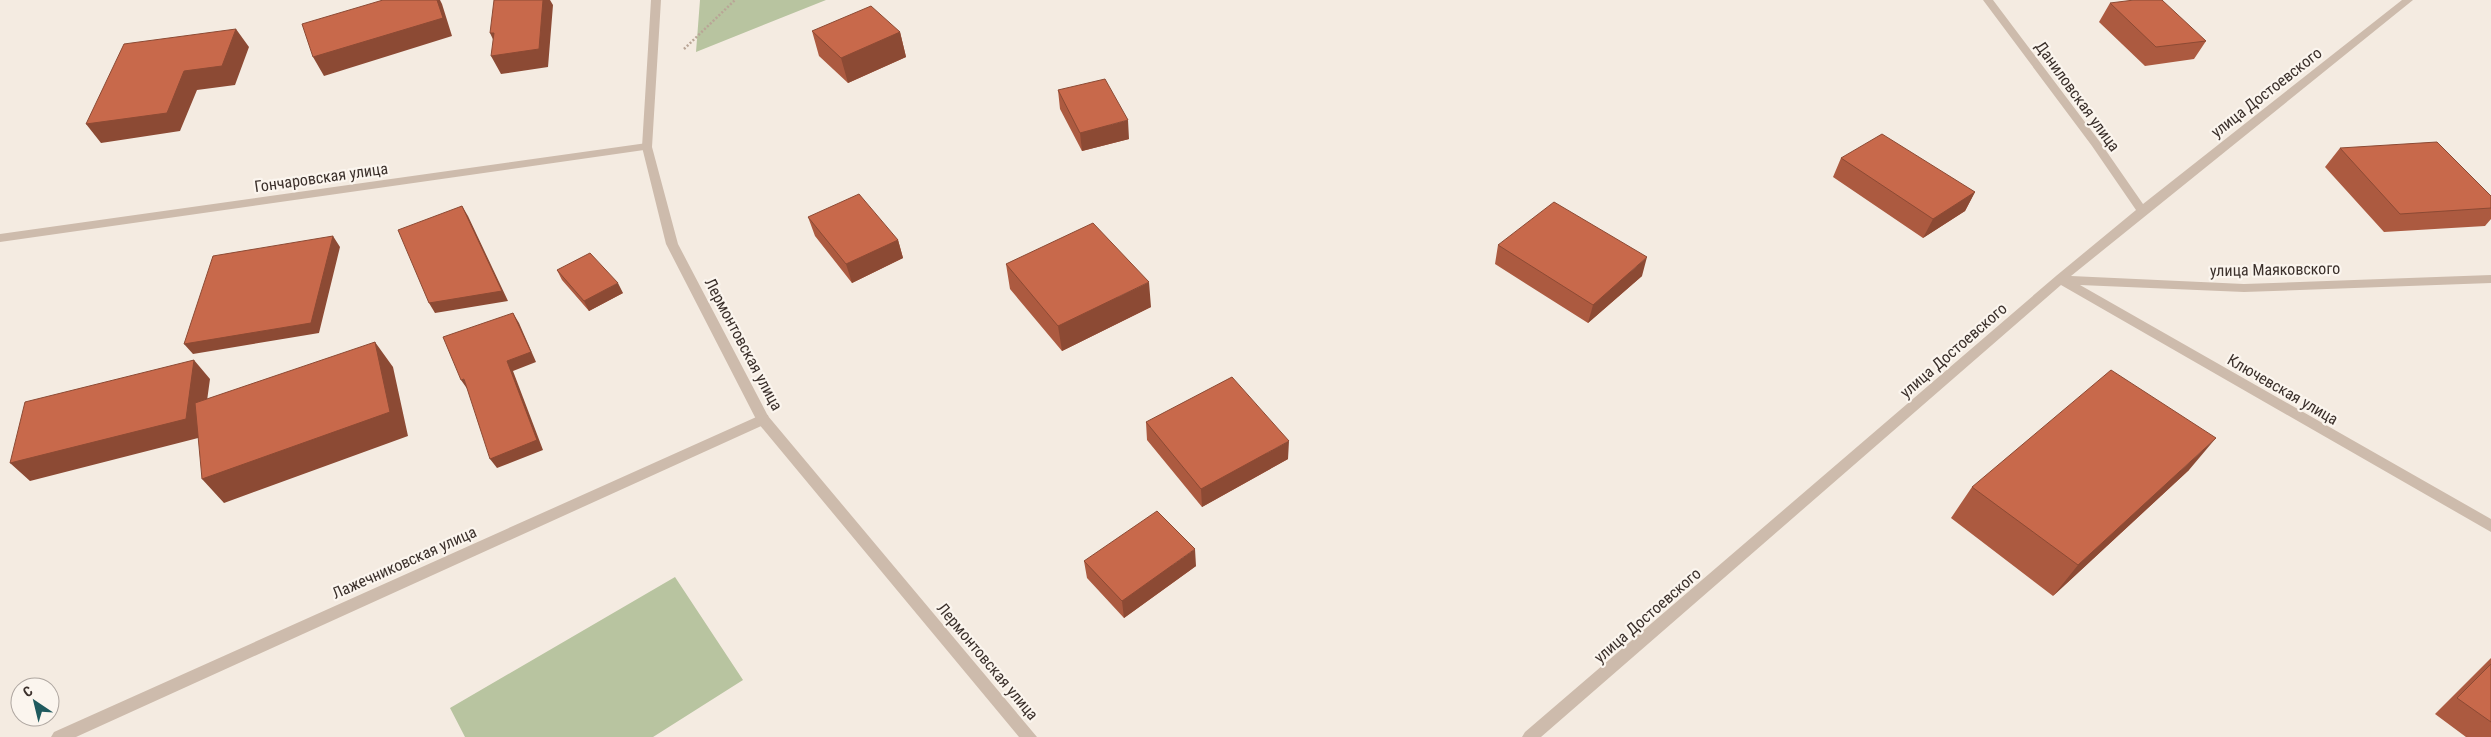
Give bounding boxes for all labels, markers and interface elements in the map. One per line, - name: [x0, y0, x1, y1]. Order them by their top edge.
- street label: Даниловская улица: [2031, 37, 2124, 155]
- street label: улица Достоевского: [2207, 43, 2325, 141]
- street label: Гончаровская улица: [253, 159, 389, 196]
- street label: улица Маяковского: [2210, 259, 2340, 280]
- street label: Лермонтовская улица: [701, 275, 786, 414]
- street label: улица Достоевского: [1896, 299, 2011, 402]
- street label: Ключевская улица: [2224, 350, 2341, 429]
- street label: Лажечниковская улица: [329, 522, 479, 603]
- street label: улица Достоевского: [1590, 564, 1705, 667]
- street label: Лермонтовская улица: [933, 599, 1042, 724]
- north arrow: [10, 677, 60, 727]
- text: С: [20, 682, 35, 700]

